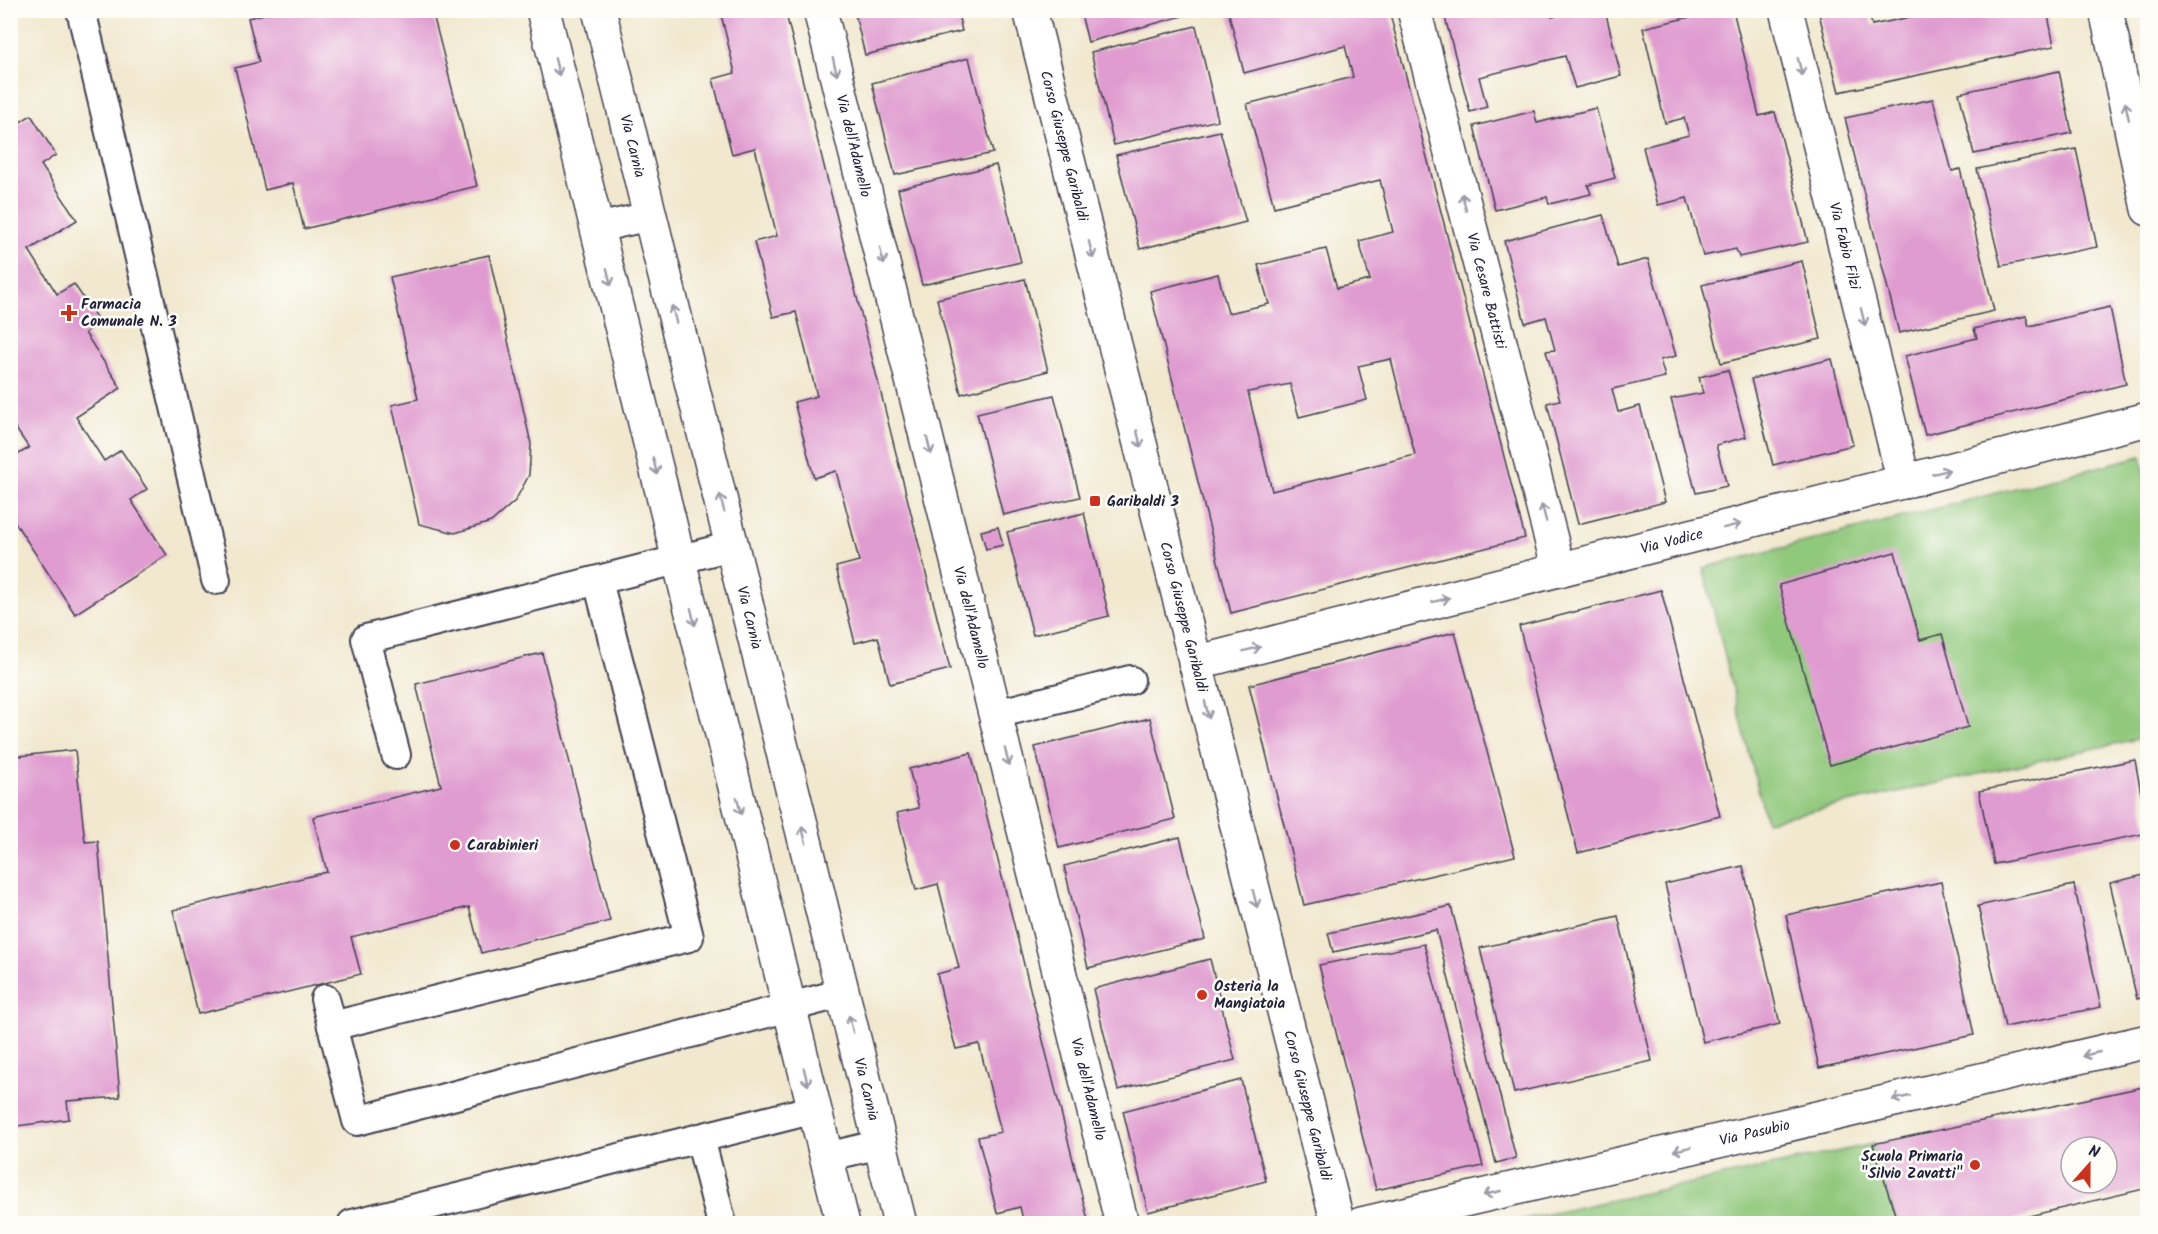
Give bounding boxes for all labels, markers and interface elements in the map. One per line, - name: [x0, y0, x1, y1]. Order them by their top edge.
- one-way arrow: [551, 57, 563, 76]
- one-way arrow: [829, 57, 841, 76]
- one-way arrow: [1794, 57, 1806, 76]
- street label: Corso Giuseppe Garibaldi: [1033, 68, 1094, 225]
- street label: Via dell'Adamello: [829, 92, 877, 200]
- one-way arrow: [2121, 101, 2132, 121]
- street label: Via Carnia: [612, 112, 651, 180]
- one-way arrow: [1457, 193, 1469, 212]
- street label: Via Fabio Filzi: [1822, 200, 1867, 294]
- street label: Via Cesare Battisti: [1459, 230, 1513, 353]
- one-way arrow: [1085, 241, 1097, 260]
- one-way arrow: [877, 247, 888, 266]
- one-way arrow: [603, 267, 615, 286]
- place label: Farmacia Comunale N. 3: [81, 293, 177, 334]
- one-way arrow: [668, 304, 680, 323]
- marker: Farmacia Comunale N. 3: [62, 306, 76, 320]
- one-way arrow: [1857, 308, 1869, 327]
- one-way arrow: [1134, 430, 1145, 449]
- one-way arrow: [924, 436, 936, 455]
- one-way arrow: [650, 456, 662, 475]
- one-way arrow: [1931, 466, 1950, 478]
- place label: Garibaldi 3: [1107, 490, 1179, 514]
- one-way arrow: [715, 494, 727, 513]
- marker: Garibaldi 3: [1088, 494, 1102, 508]
- one-way arrow: [1538, 504, 1549, 523]
- one-way arrow: [1722, 519, 1741, 531]
- street label: Via Vodice: [1638, 522, 1706, 561]
- street label: Corso Giuseppe Garibaldi: [1152, 539, 1214, 696]
- street label: Via dell'Adamello: [946, 564, 995, 672]
- street label: Via Carnia: [729, 584, 768, 652]
- one-way arrow: [1431, 594, 1450, 606]
- one-way arrow: [687, 607, 699, 626]
- one-way arrow: [1242, 642, 1261, 654]
- one-way arrow: [1202, 700, 1214, 719]
- one-way arrow: [1002, 747, 1014, 766]
- one-way arrow: [734, 796, 746, 815]
- one-way arrow: [797, 826, 809, 845]
- place label: Carabinieri: [467, 834, 539, 858]
- marker: Carabinieri: [448, 838, 462, 852]
- one-way arrow: [1250, 889, 1262, 908]
- place label: Osteria la Mangiatoia: [1214, 975, 1286, 1016]
- marker: Osteria la Mangiatoia: [1195, 988, 1209, 1002]
- one-way arrow: [844, 1015, 856, 1034]
- street label: Corso Giuseppe Garibaldi: [1276, 1028, 1338, 1185]
- street label: Via dell'Adamello: [1063, 1036, 1112, 1143]
- one-way arrow: [2081, 1049, 2101, 1060]
- street label: Via Carnia: [846, 1055, 885, 1124]
- one-way arrow: [801, 1067, 813, 1086]
- one-way arrow: [1891, 1093, 1910, 1105]
- street label: Via Pasubio: [1717, 1114, 1793, 1153]
- north arrow: [2059, 1135, 2119, 1195]
- text: N: [2085, 1139, 2103, 1166]
- one-way arrow: [1673, 1144, 1692, 1155]
- place label: Scuola Primaria "Silvio Zavatti": [1861, 1145, 1963, 1186]
- marker: Scuola Primaria "Silvio Zavatti": [1968, 1158, 1982, 1172]
- one-way arrow: [1483, 1188, 1502, 1199]

